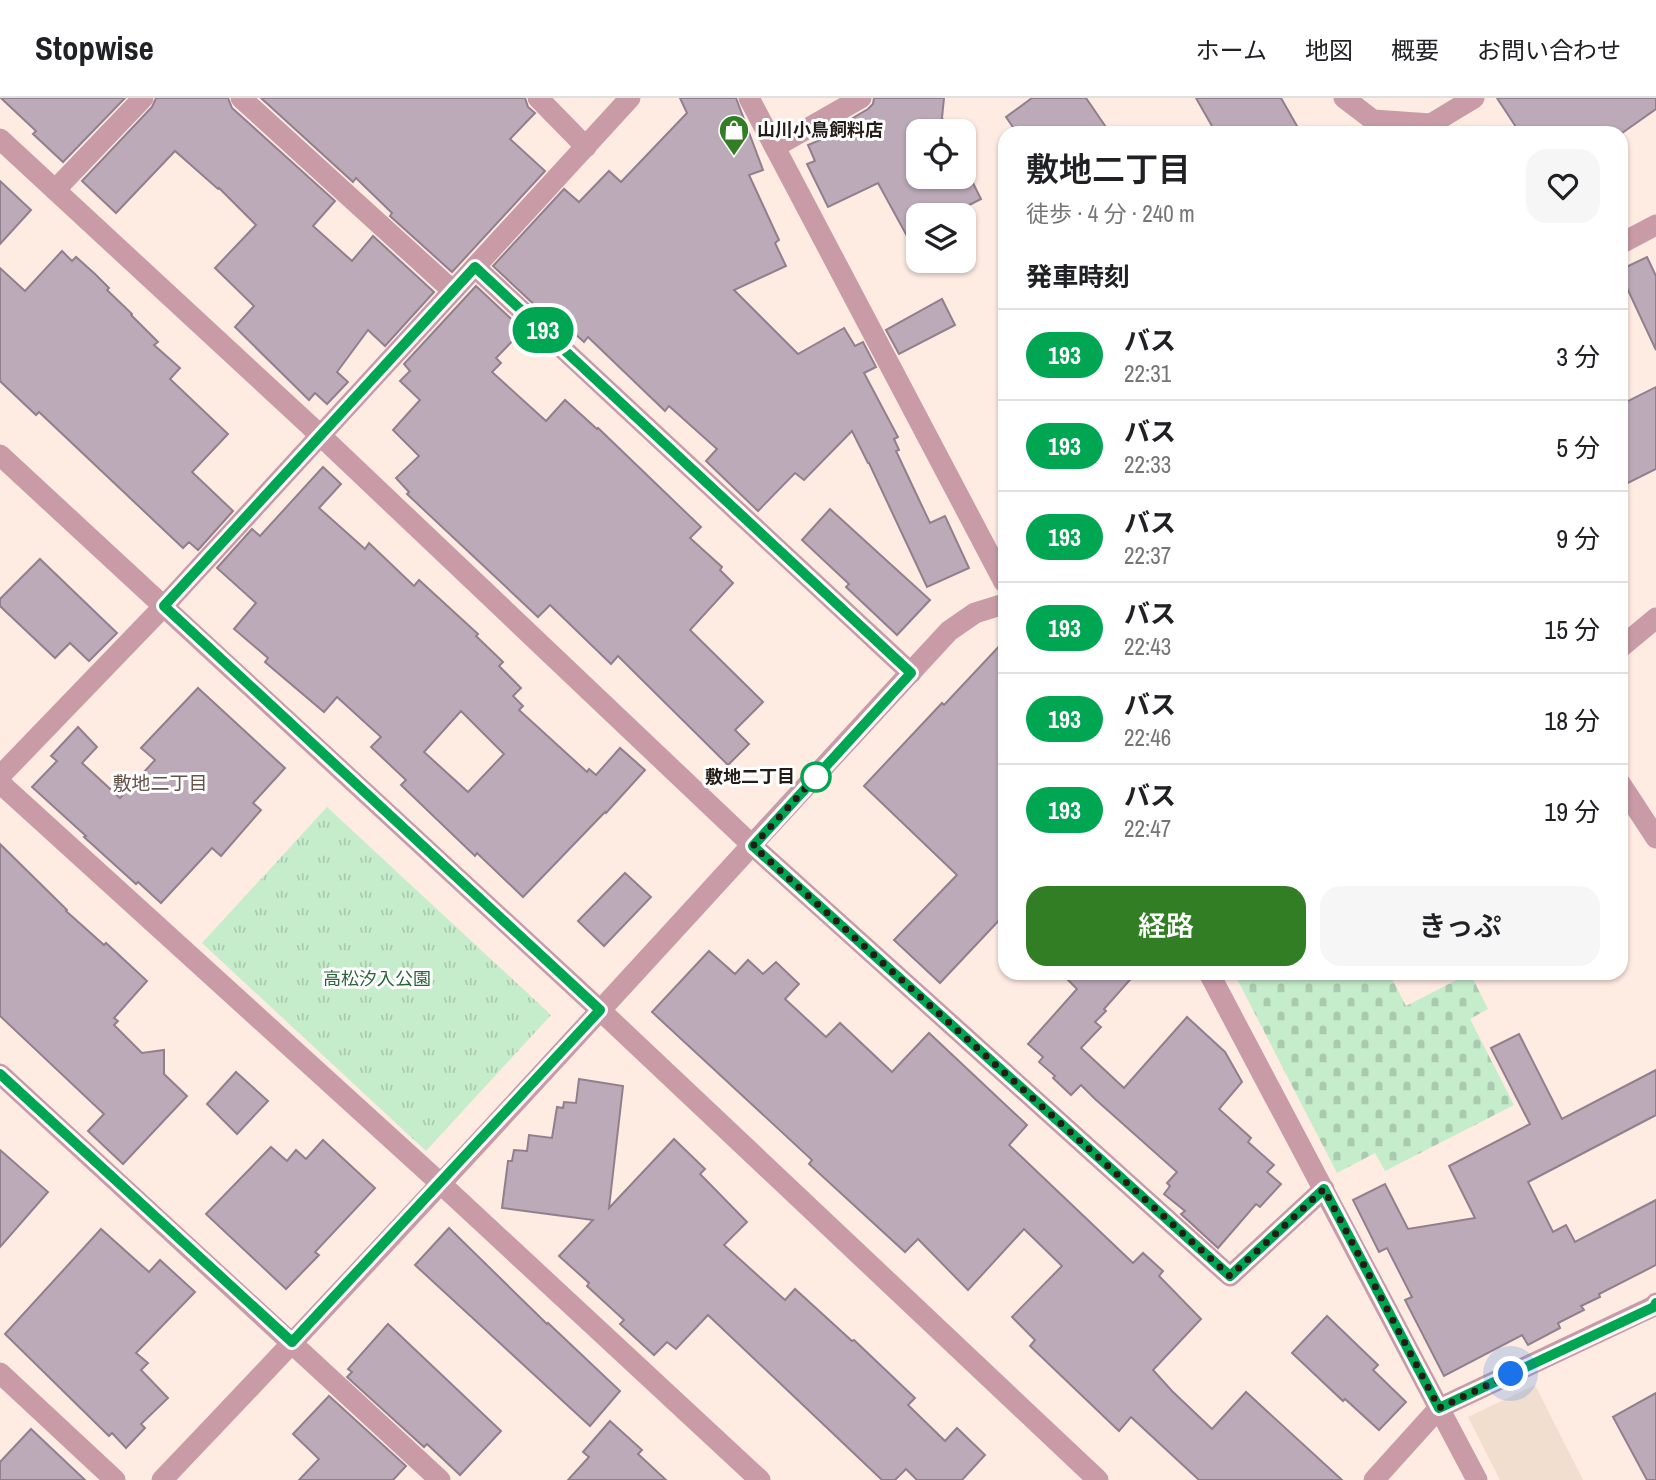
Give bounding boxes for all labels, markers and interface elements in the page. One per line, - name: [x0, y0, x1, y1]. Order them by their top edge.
- text: Stopwise: [35, 26, 154, 70]
- text: ホーム: [1196, 34, 1267, 66]
- text: 地図: [1305, 34, 1353, 66]
- text: 概要: [1391, 34, 1439, 66]
- text: お問い合わせ: [1477, 34, 1621, 66]
- shop icon: 山川小鳥飼料店: [717, 113, 751, 157]
- place label: 山川小鳥飼料店: [757, 117, 883, 142]
- map controls: [906, 119, 976, 273]
- button: locate: [906, 119, 976, 189]
- text: 敷地二丁目: [1026, 147, 1191, 191]
- button: heart: [1526, 149, 1600, 223]
- text: 徒歩 · 4 分 · 240 m: [1026, 198, 1195, 229]
- button: layers: [906, 203, 976, 273]
- text: 発車時刻: [1026, 259, 1130, 294]
- line badge: 193: [503, 307, 583, 353]
- text: 193: [527, 314, 559, 346]
- text: バス: [1124, 323, 1176, 358]
- text: 193: [1048, 339, 1081, 371]
- text: 3 分: [1556, 339, 1600, 374]
- text: 22:31: [1124, 358, 1171, 389]
- text: バス: [1124, 414, 1176, 449]
- text: 193: [1048, 430, 1081, 462]
- text: 5 分: [1556, 430, 1600, 465]
- text: 22:33: [1124, 449, 1171, 480]
- text: バス: [1124, 505, 1176, 540]
- text: 193: [1048, 521, 1081, 553]
- text: 9 分: [1556, 521, 1600, 556]
- text: 22:37: [1124, 540, 1171, 571]
- text: バス: [1124, 596, 1176, 631]
- text: 193: [1048, 612, 1081, 644]
- text: 15 分: [1544, 612, 1600, 647]
- text: 22:43: [1124, 631, 1171, 662]
- text: バス: [1124, 687, 1176, 722]
- text: 193: [1048, 703, 1081, 735]
- text: 18 分: [1544, 703, 1600, 738]
- text: 22:46: [1124, 722, 1171, 753]
- marker: 敷地二丁目: [801, 762, 831, 792]
- place label: 敷地二丁目: [705, 764, 795, 789]
- district label: 敷地二丁目: [112, 770, 208, 796]
- text: バス: [1124, 778, 1176, 813]
- text: 193: [1048, 794, 1081, 826]
- text: 19 分: [1544, 794, 1600, 829]
- text: 22:47: [1124, 813, 1171, 844]
- button: 経路: [1026, 886, 1306, 966]
- button: きっぷ: [1320, 886, 1600, 966]
- park label: 高松汐入公園: [323, 966, 431, 991]
- your location: [1493, 1356, 1528, 1391]

